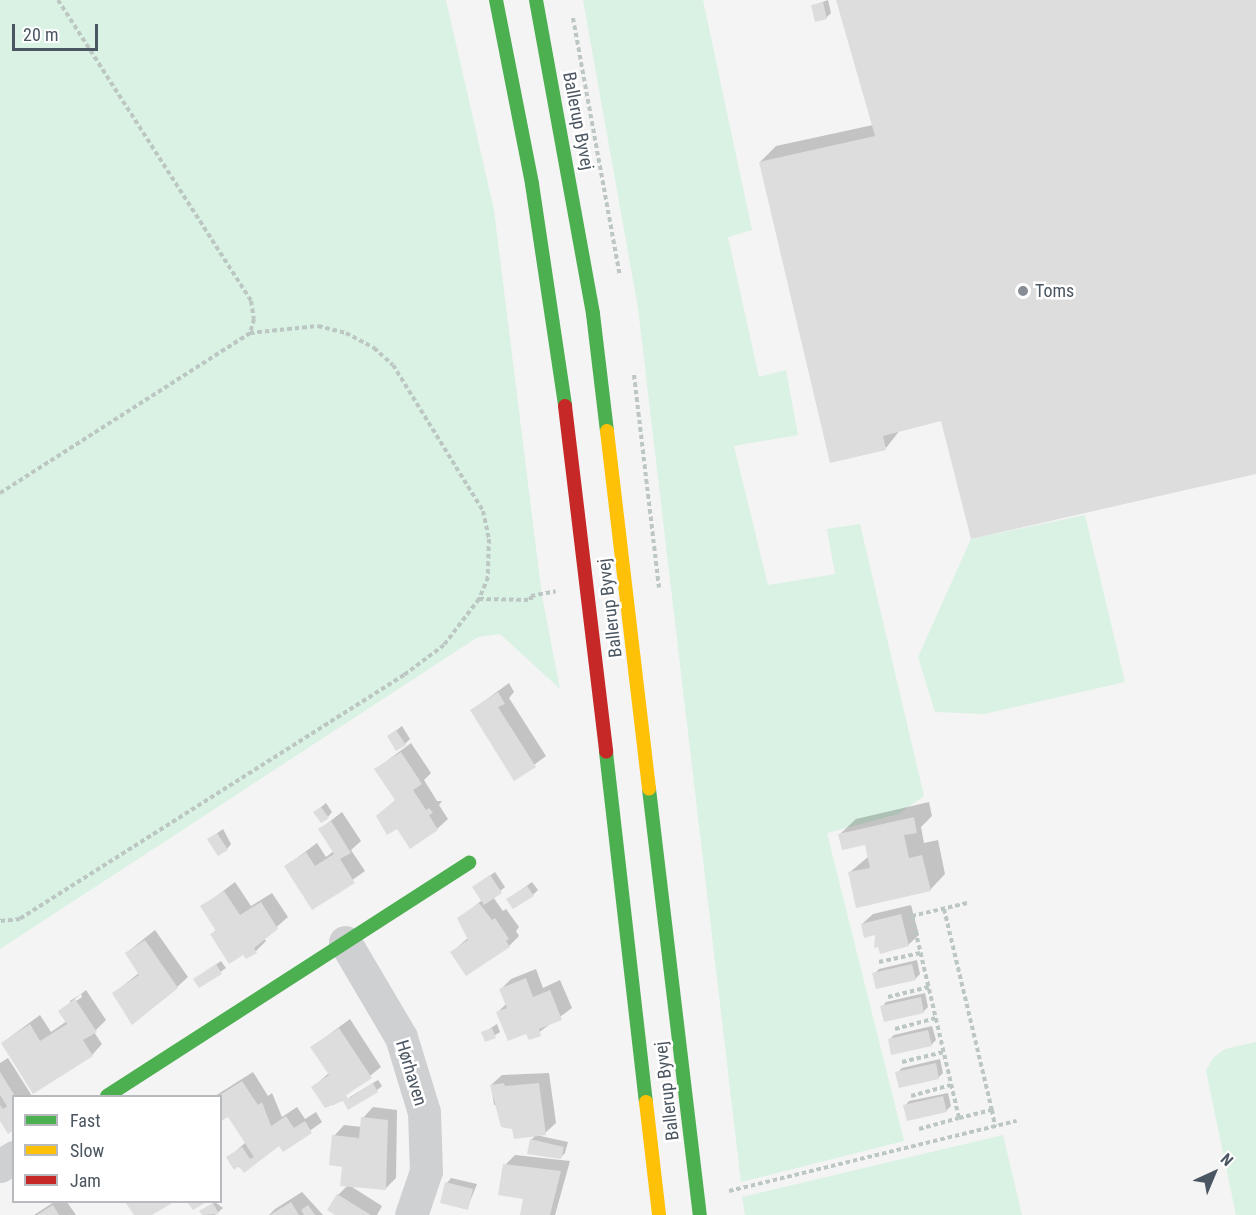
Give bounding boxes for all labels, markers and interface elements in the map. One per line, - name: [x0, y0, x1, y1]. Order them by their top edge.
- scale bar: [15, 12, 100, 50]
- text: 20 m: [23, 24, 58, 45]
- street label: Ballerup Byvej: [558, 70, 598, 172]
- place label: Toms: [1035, 280, 1074, 302]
- marker: Toms: [1016, 284, 1030, 298]
- street label: Ballerup Byvej: [593, 557, 627, 659]
- street label: Hørhaven: [391, 1038, 431, 1108]
- street label: Ballerup Byvej: [650, 1040, 684, 1142]
- legend: [12, 1095, 222, 1203]
- text: Fast: [70, 1110, 101, 1131]
- text: Slow: [70, 1140, 104, 1161]
- north arrow: [1184, 1143, 1244, 1203]
- text: N: [1217, 1149, 1237, 1170]
- text: Jam: [70, 1170, 101, 1191]

